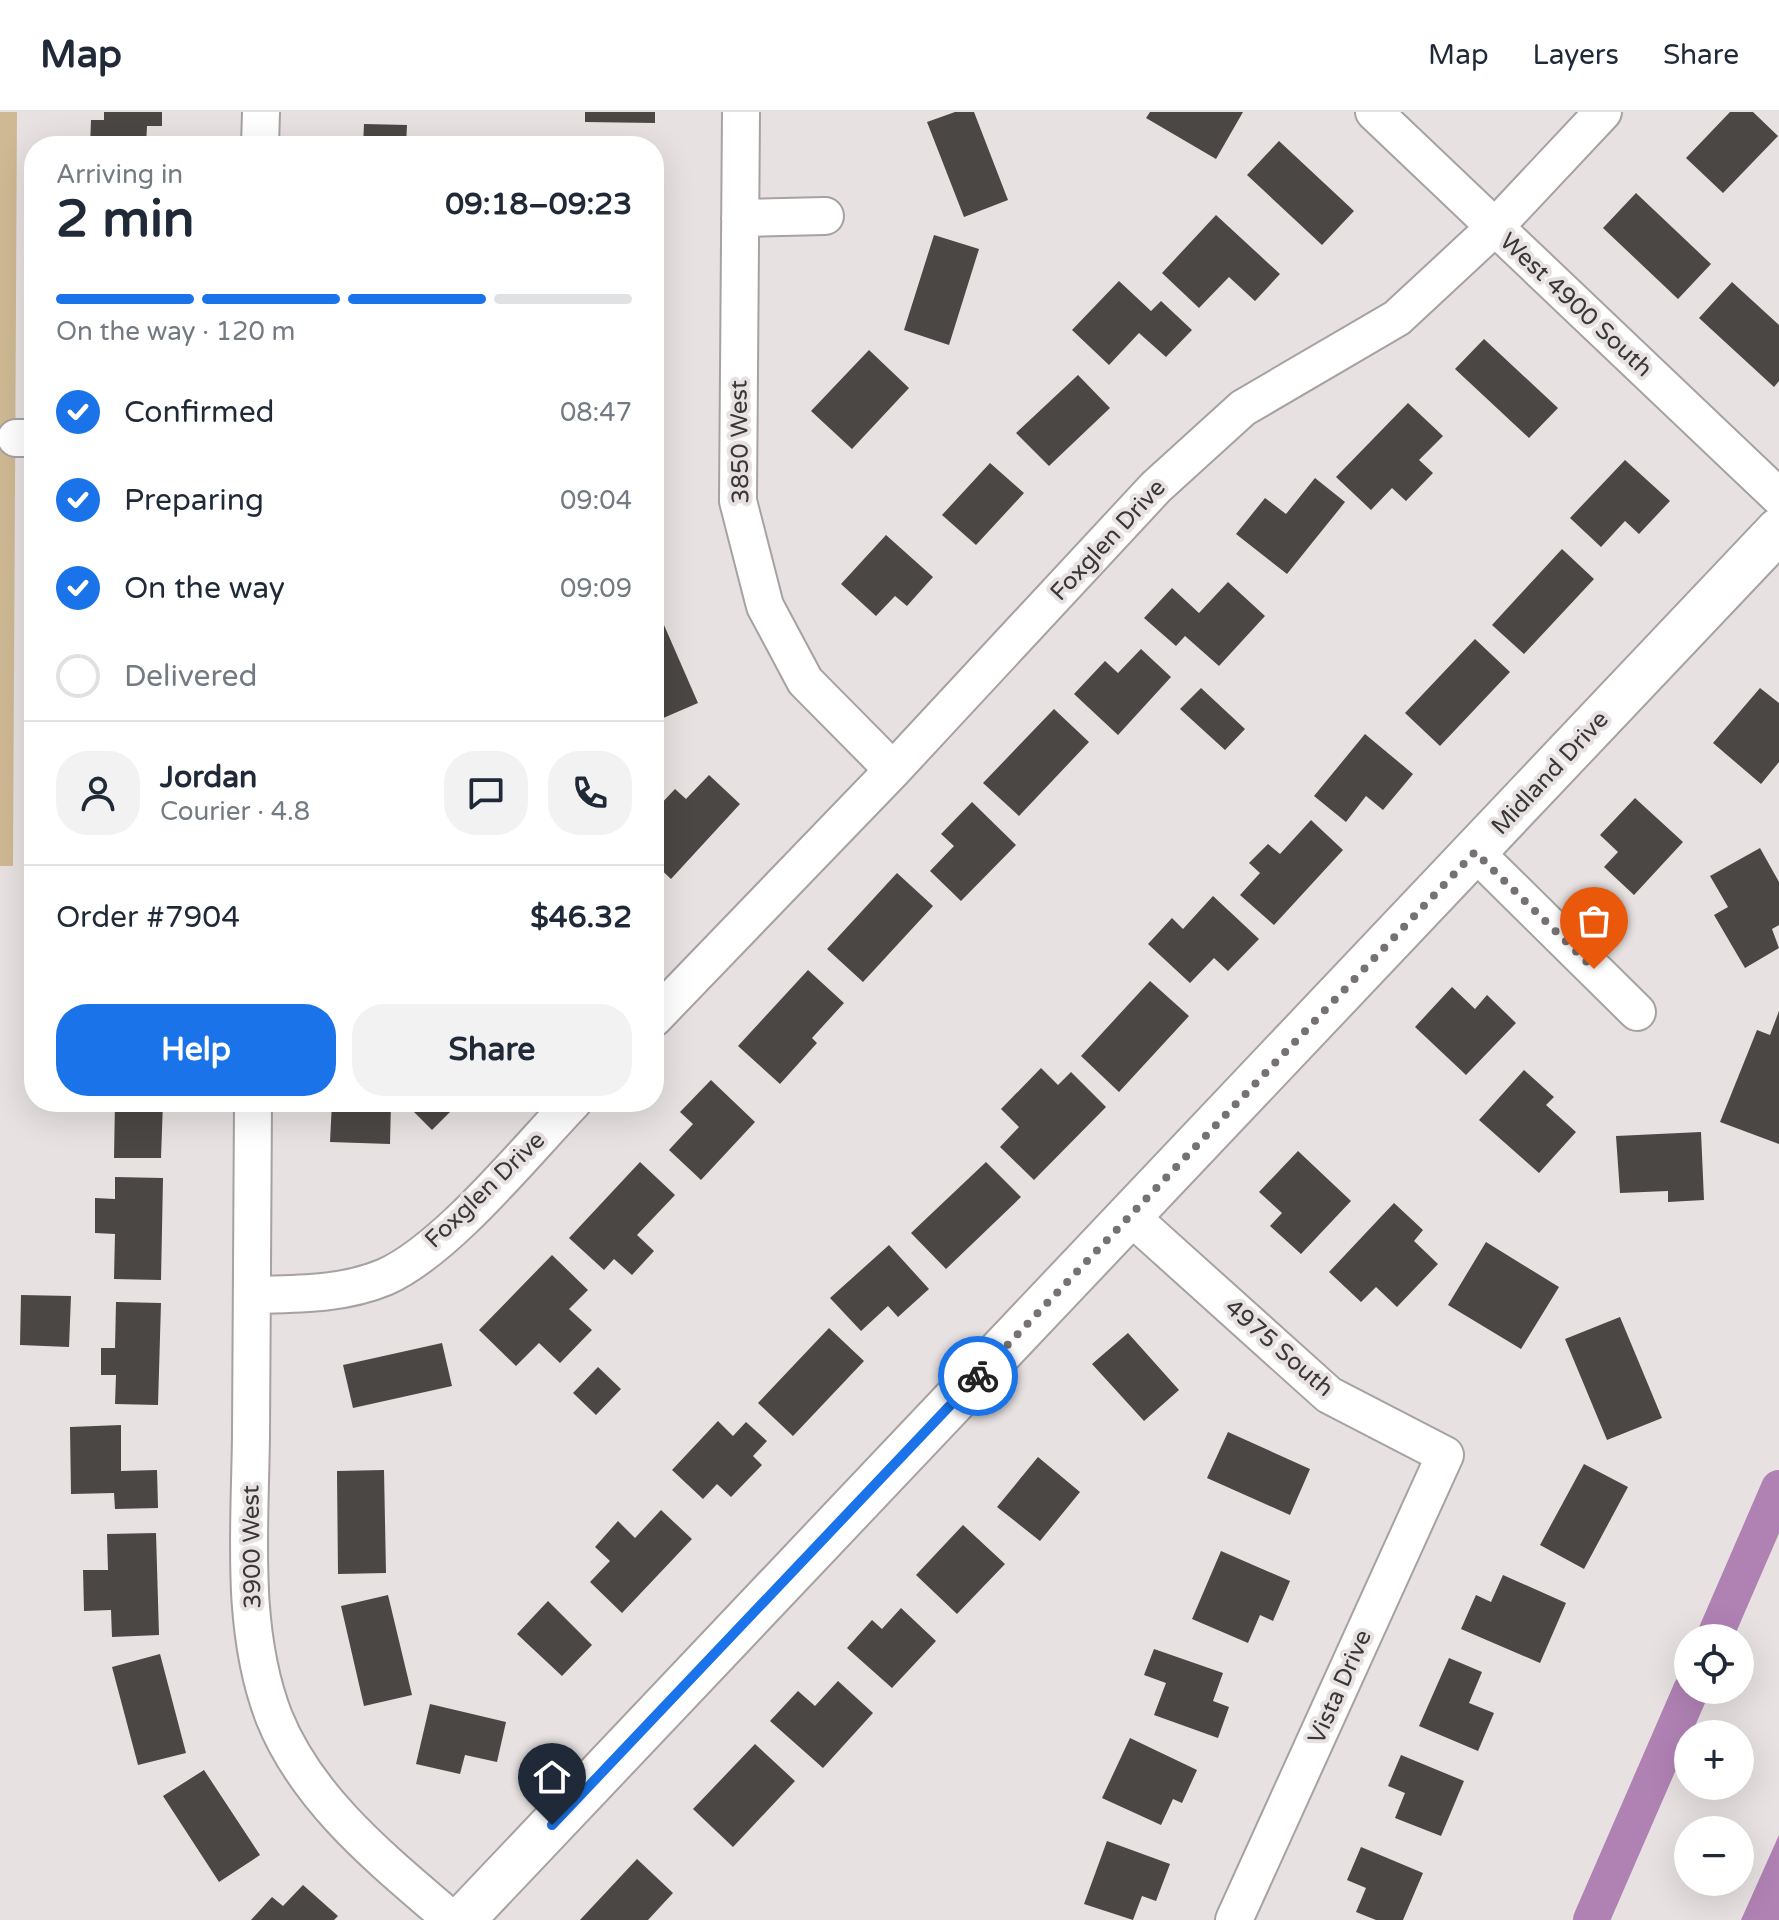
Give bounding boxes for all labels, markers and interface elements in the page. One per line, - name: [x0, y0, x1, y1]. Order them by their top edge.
- text: Map: [40, 32, 122, 78]
- text: Map: [1428, 38, 1489, 72]
- text: Layers: [1533, 38, 1619, 72]
- text: Share: [1663, 38, 1739, 72]
- text: Arriving in: [56, 159, 183, 190]
- text: 09:18–09:23: [445, 186, 632, 223]
- text: 2 min: [56, 188, 195, 251]
- street label: West 4900 South: [1494, 227, 1658, 383]
- text: On the way · 120 m: [56, 316, 295, 347]
- street label: 3850 West: [724, 380, 756, 504]
- icon: check: [56, 390, 100, 434]
- text: Confirmed: [124, 394, 275, 431]
- text: 08:47: [560, 397, 632, 428]
- street label: Foxglen Drive: [1044, 473, 1172, 607]
- icon: check: [56, 478, 100, 522]
- text: Preparing: [124, 482, 264, 519]
- text: 09:04: [560, 485, 632, 516]
- icon: check: [56, 566, 100, 610]
- text: On the way: [124, 570, 285, 607]
- text: 09:09: [560, 573, 632, 604]
- text: Delivered: [124, 658, 258, 695]
- street label: Midland Drive: [1485, 705, 1615, 841]
- button: person: [56, 751, 140, 835]
- button: chat: [444, 751, 528, 835]
- button: phone: [548, 751, 632, 835]
- text: Jordan: [160, 759, 257, 796]
- text: Courier · 4.8: [160, 796, 310, 827]
- pin: [1560, 887, 1628, 969]
- text: Order #7904: [56, 899, 240, 936]
- text: $46.32: [530, 899, 632, 936]
- icon: bag: [1572, 899, 1616, 943]
- button: Help: [56, 1004, 336, 1096]
- button: Share: [352, 1004, 632, 1096]
- street label: Foxglen Drive: [419, 1126, 551, 1254]
- street label: 4975 South: [1219, 1293, 1339, 1403]
- courier: [938, 1336, 1018, 1416]
- icon: bike: [956, 1354, 1000, 1398]
- street label: 3900 West: [236, 1485, 268, 1609]
- map controls: [1674, 1624, 1754, 1896]
- button: locate: [1674, 1624, 1754, 1704]
- street label: Vista Drive: [1302, 1625, 1378, 1749]
- button: +: [1674, 1720, 1754, 1800]
- pin: [518, 1743, 586, 1825]
- icon: home: [530, 1755, 574, 1799]
- button: −: [1674, 1816, 1754, 1896]

